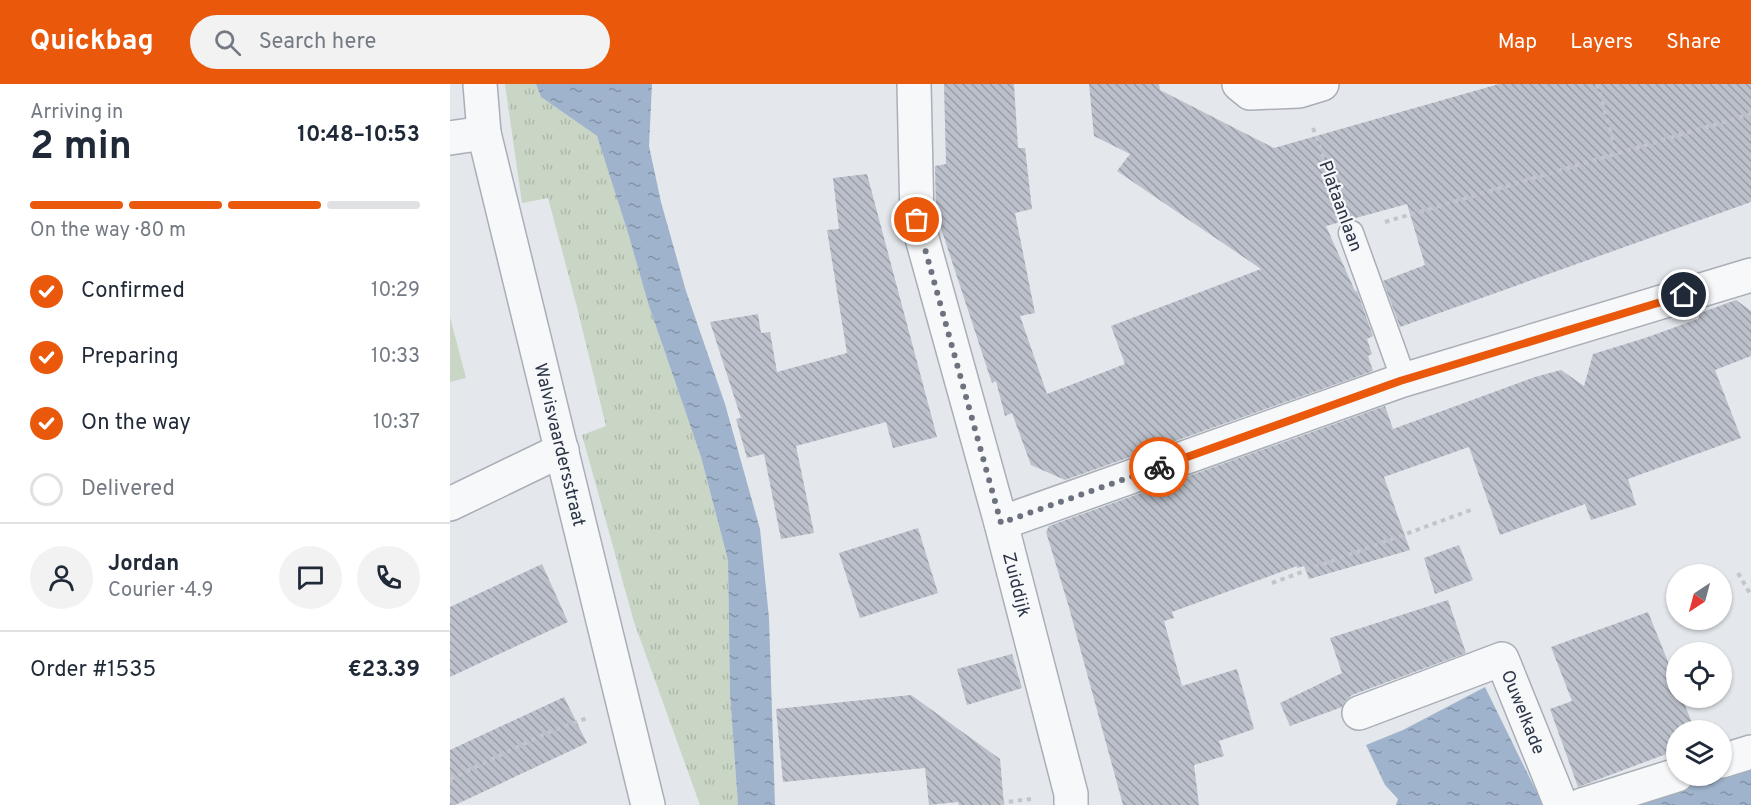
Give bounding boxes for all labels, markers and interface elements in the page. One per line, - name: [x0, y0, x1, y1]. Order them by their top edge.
- search box: [190, 15, 610, 69]
- text: Quickbag: [30, 24, 154, 60]
- icon: search: [211, 26, 244, 59]
- text: Search here: [259, 29, 376, 56]
- text: Map: [1498, 29, 1537, 56]
- text: Layers: [1570, 29, 1633, 56]
- text: Share: [1666, 29, 1721, 56]
- text: Arriving in: [30, 100, 123, 126]
- text: 10:48–10:53: [297, 122, 420, 149]
- text: 2 min: [30, 124, 132, 173]
- street label: Plataanlaan: [1312, 158, 1367, 255]
- pin: [891, 194, 942, 245]
- icon: bag: [900, 203, 933, 236]
- text: On the way · 80 m: [30, 218, 186, 244]
- pin: [1658, 269, 1709, 320]
- icon: check: [30, 275, 63, 308]
- text: Confirmed: [81, 278, 185, 305]
- text: 10:29: [371, 278, 420, 304]
- icon: home: [1667, 278, 1700, 311]
- icon: check: [30, 341, 63, 374]
- text: Preparing: [81, 344, 179, 371]
- text: 10:33: [371, 344, 420, 370]
- street label: Walvisvaardersstraat: [528, 361, 590, 529]
- icon: check: [30, 407, 63, 440]
- text: On the way: [81, 410, 191, 437]
- text: 10:37: [373, 410, 420, 436]
- courier: [1129, 437, 1189, 497]
- icon: bike: [1143, 451, 1176, 484]
- text: Delivered: [81, 476, 175, 503]
- button: person: [30, 546, 93, 609]
- button: chat: [279, 546, 342, 609]
- button: phone: [357, 546, 420, 609]
- street label: Zuiddijk: [996, 550, 1035, 620]
- text: Jordan: [108, 551, 179, 578]
- north arrow: [1666, 564, 1732, 630]
- map controls: [1666, 564, 1732, 786]
- text: Courier · 4.9: [108, 578, 213, 604]
- button: locate: [1666, 642, 1732, 708]
- text: Order #1535: [30, 657, 156, 684]
- text: €23.39: [348, 657, 420, 684]
- street label: Ouwelkade: [1495, 667, 1549, 758]
- button: layers: [1666, 720, 1732, 786]

